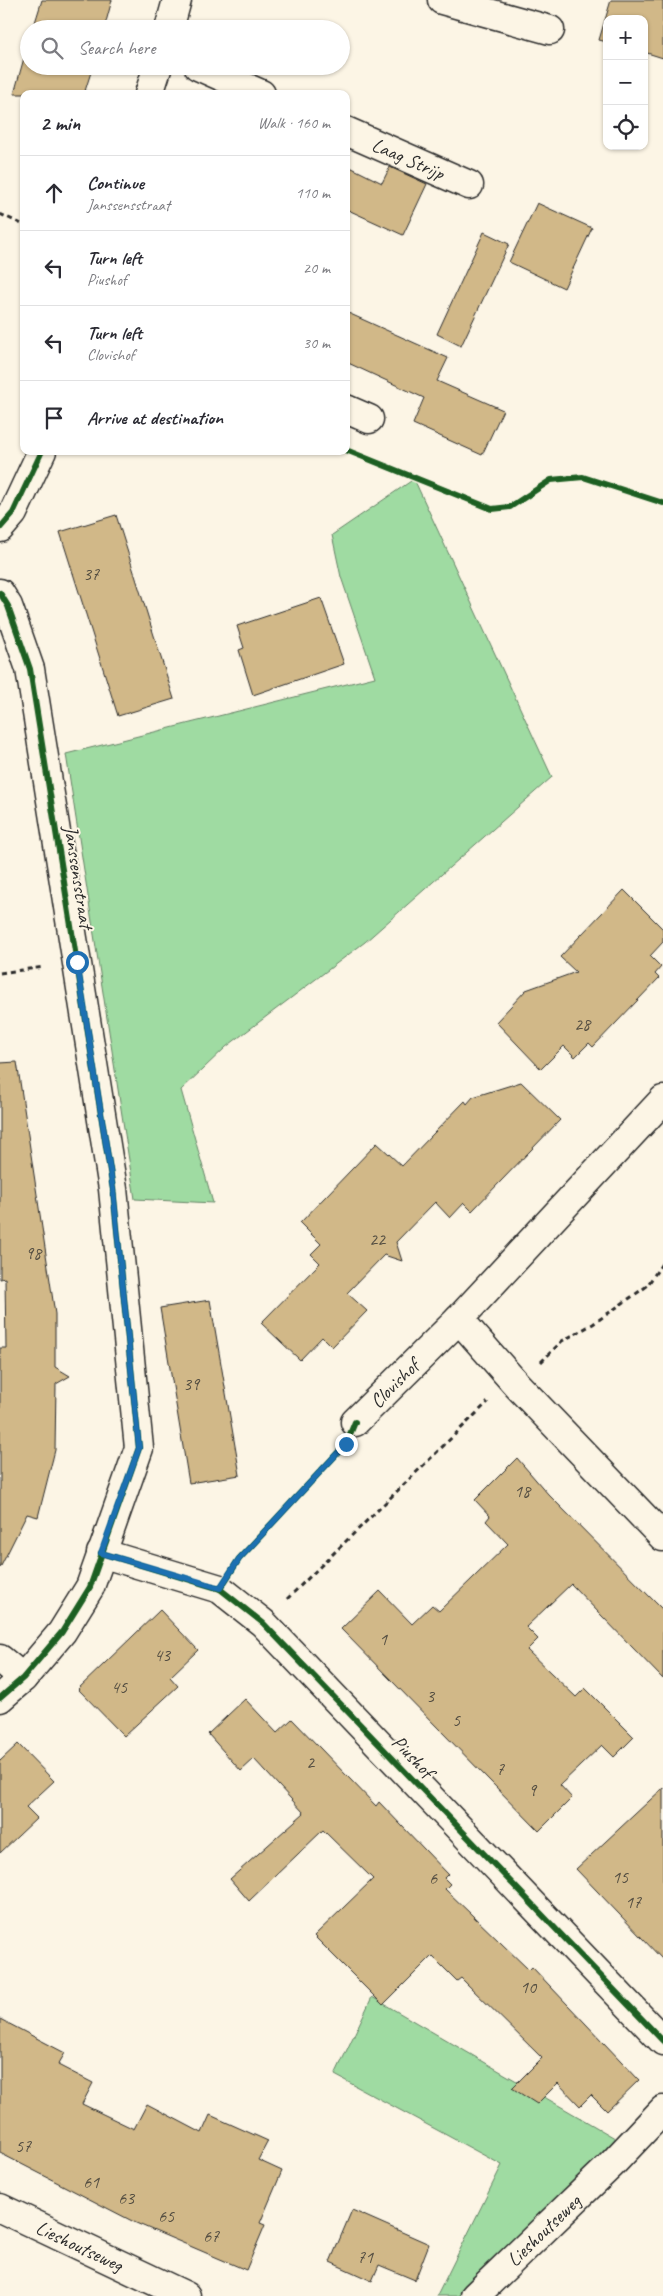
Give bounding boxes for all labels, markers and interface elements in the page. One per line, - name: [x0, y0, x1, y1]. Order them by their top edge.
- map controls: [603, 15, 648, 150]
- button: +: [603, 15, 648, 60]
- search box: [20, 20, 350, 75]
- icon: search: [38, 34, 66, 62]
- text: Search here: [78, 36, 155, 60]
- button: −: [603, 60, 648, 105]
- button: locate: [603, 105, 648, 150]
- text: 2 min: [40, 110, 80, 136]
- text: Walk · 160 m: [258, 113, 330, 133]
- street label: Laag Strijp: [368, 132, 449, 186]
- text: Continue: [87, 171, 144, 195]
- icon: ahead: [40, 179, 68, 207]
- text: 110 m: [296, 183, 330, 203]
- text: Janssensstraat: [87, 195, 170, 215]
- text: Turn left: [87, 246, 142, 270]
- icon: left: [40, 254, 68, 282]
- text: 20 m: [303, 258, 330, 278]
- text: Piushof: [87, 270, 127, 290]
- text: Turn left: [87, 321, 142, 345]
- icon: left: [40, 329, 68, 357]
- text: 30 m: [303, 333, 330, 353]
- text: Clovishof: [87, 345, 134, 365]
- icon: arrive: [40, 404, 68, 432]
- text: Arrive at destination: [87, 406, 223, 430]
- house number: 37: [83, 563, 100, 585]
- street label: Janssensstraat: [58, 823, 100, 934]
- route start: [66, 951, 89, 974]
- house number: 28: [574, 1013, 592, 1035]
- house number: 22: [369, 1228, 387, 1250]
- house number: 98: [25, 1242, 43, 1264]
- street label: Clovishof: [365, 1351, 427, 1413]
- house number: 39: [183, 1373, 201, 1395]
- route end: [335, 1433, 358, 1456]
- house number: 18: [514, 1480, 532, 1502]
- house number: 1: [379, 1628, 388, 1650]
- house number: 43: [154, 1644, 172, 1666]
- house number: 45: [111, 1676, 128, 1698]
- house number: 3: [426, 1685, 436, 1707]
- house number: 5: [452, 1709, 461, 1731]
- street label: Piushof: [386, 1730, 442, 1787]
- house number: 2: [306, 1751, 316, 1773]
- house number: 7: [496, 1758, 505, 1780]
- house number: 9: [528, 1779, 538, 1801]
- house number: 15: [612, 1866, 629, 1888]
- house number: 6: [429, 1867, 438, 1889]
- house number: 17: [625, 1891, 642, 1913]
- house number: 10: [520, 1976, 538, 1998]
- house number: 57: [15, 2135, 32, 2157]
- house number: 61: [83, 2171, 100, 2193]
- house number: 63: [118, 2187, 136, 2209]
- street label: Lieshoutseweg: [501, 2188, 587, 2272]
- house number: 65: [158, 2205, 175, 2227]
- street label: Lieshoutseweg: [32, 2215, 129, 2278]
- house number: 67: [203, 2225, 220, 2247]
- house number: 71: [357, 2246, 374, 2268]

